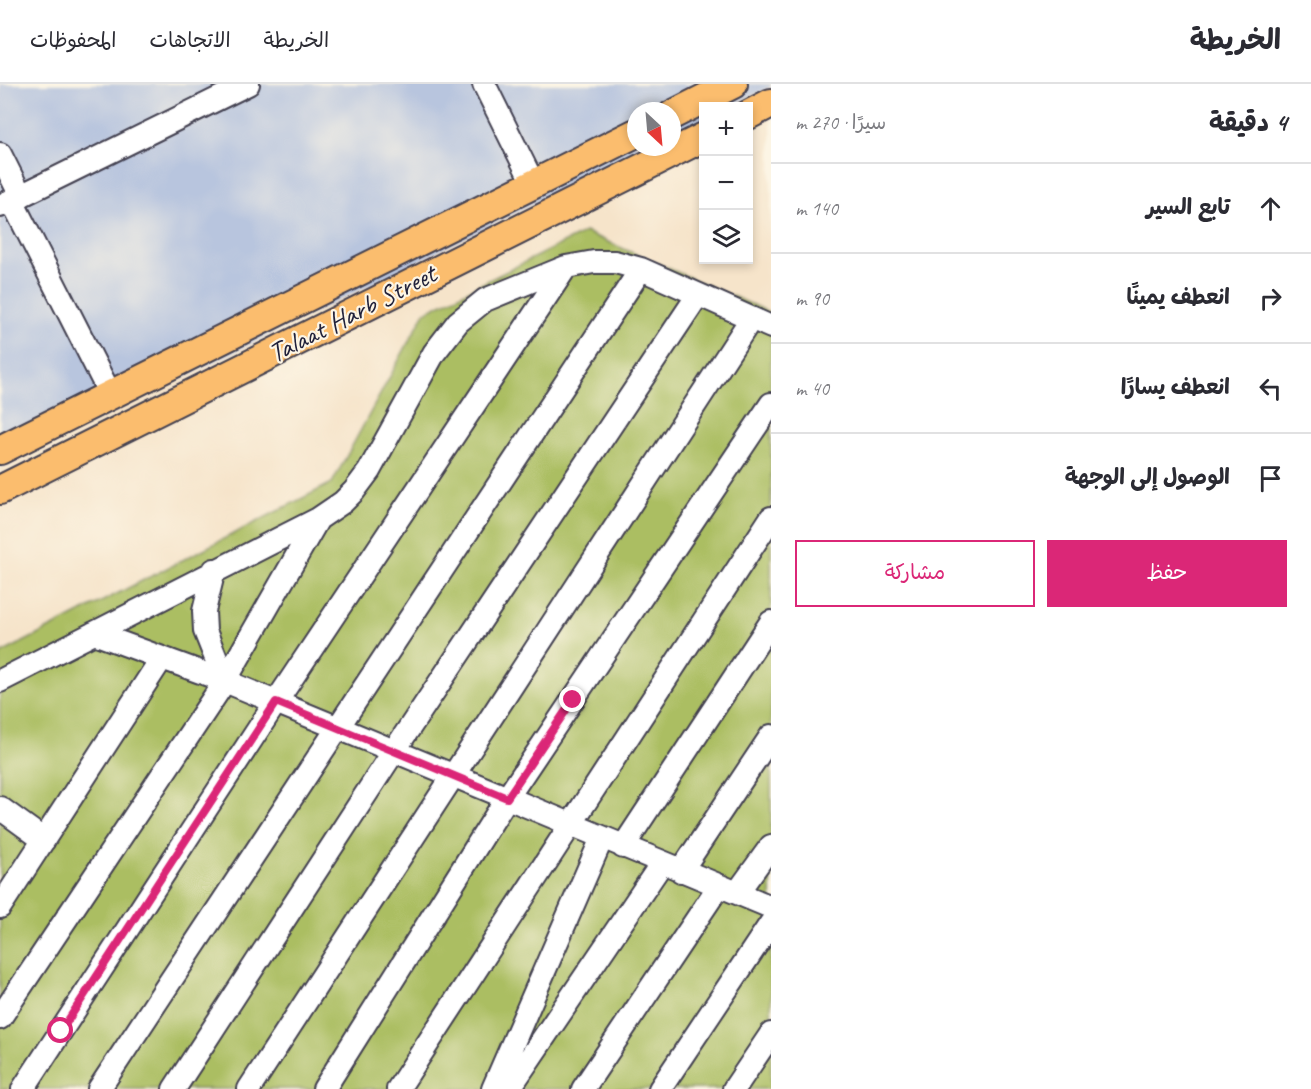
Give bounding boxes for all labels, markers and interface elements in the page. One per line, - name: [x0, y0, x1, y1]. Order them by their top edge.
- text: الخريطة: [1190, 22, 1281, 57]
- text: المحفوظات: [30, 27, 116, 53]
- text: الاتجاهات: [149, 27, 231, 53]
- text: الخريطة: [264, 27, 329, 53]
- north arrow: [627, 102, 681, 156]
- map controls: [699, 102, 753, 264]
- button: +: [699, 102, 753, 156]
- text: 4 دقيقة: [1209, 106, 1287, 139]
- text: سيرًا · 270 m: [795, 110, 886, 135]
- button: −: [699, 156, 753, 210]
- icon: ahead: [1254, 192, 1287, 225]
- text: تابع السير: [1146, 193, 1230, 221]
- text: 140 m: [795, 196, 838, 221]
- button: layers: [699, 210, 753, 264]
- street label: Talaat Harb Street: [262, 255, 444, 370]
- icon: right: [1254, 282, 1287, 315]
- text: انعطف يمينًا: [1126, 283, 1230, 311]
- text: 90 m: [795, 286, 829, 311]
- icon: left: [1254, 372, 1287, 405]
- text: انعطف يسارًا: [1121, 373, 1230, 401]
- text: 40 m: [795, 376, 829, 401]
- icon: arrive: [1254, 462, 1287, 495]
- text: الوصول إلى الوجهة: [1065, 463, 1230, 491]
- button: مشاركة: [795, 540, 1035, 607]
- button: حفظ: [1047, 540, 1287, 607]
- route end: [559, 686, 585, 712]
- route start: [47, 1017, 73, 1043]

